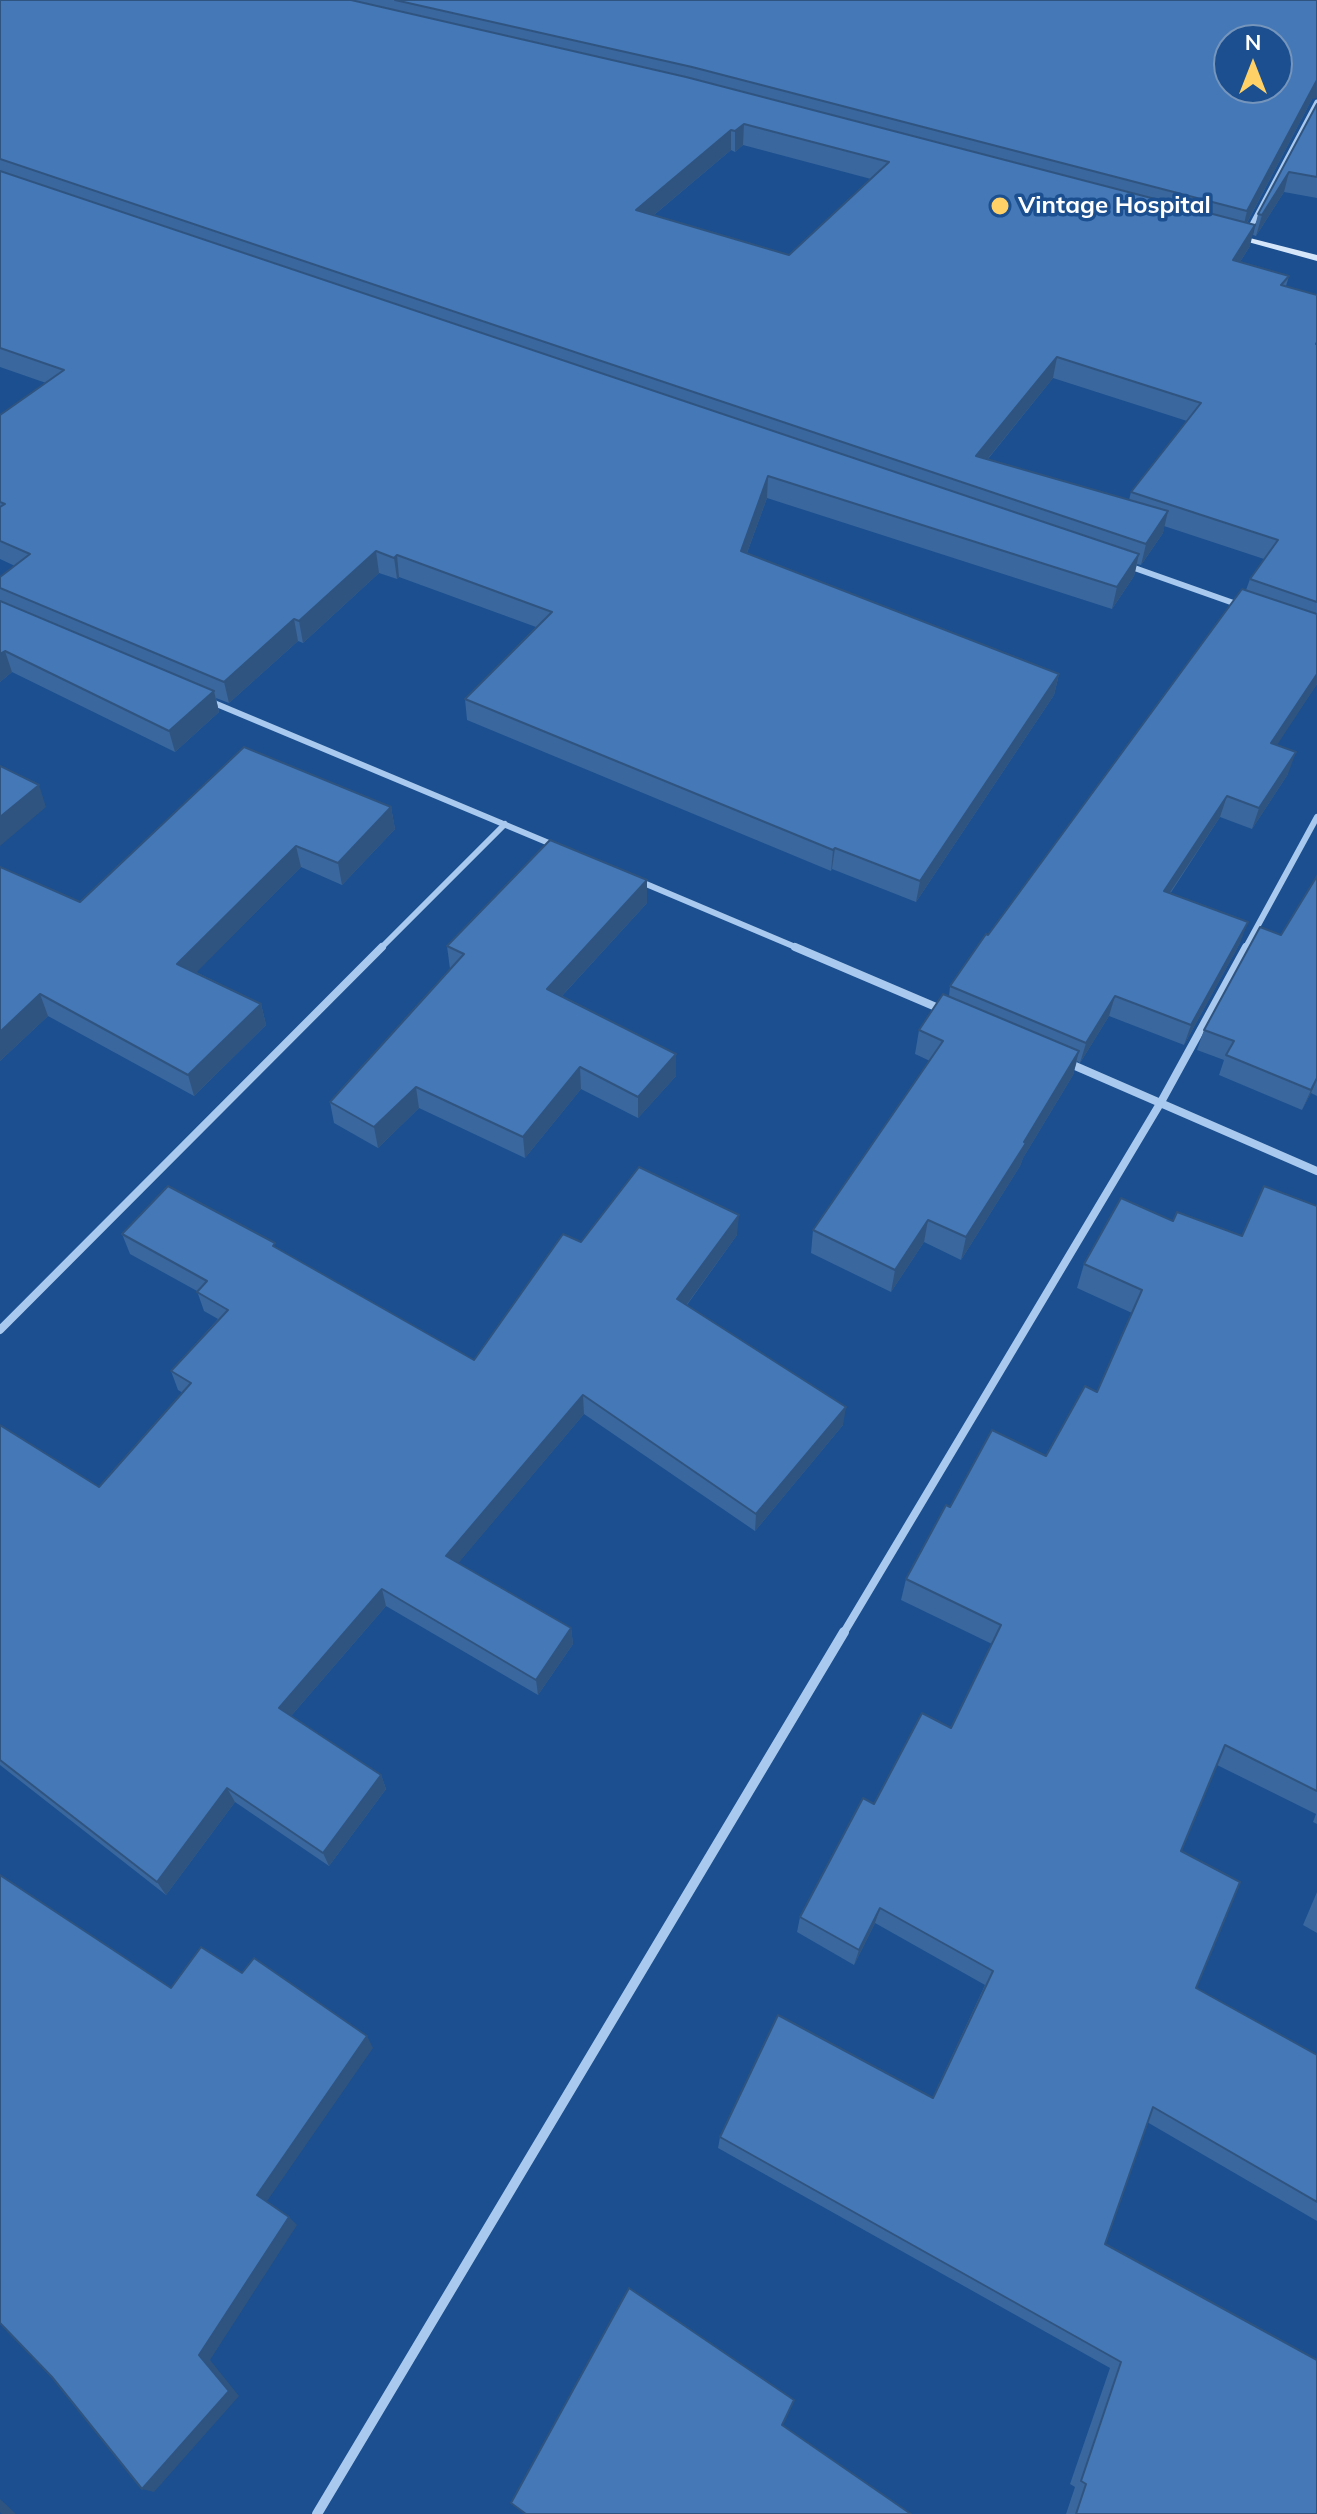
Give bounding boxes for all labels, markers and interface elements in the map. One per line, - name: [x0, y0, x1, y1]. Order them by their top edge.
- north arrow: [1213, 24, 1293, 104]
- text: N: [1245, 28, 1261, 56]
- place label: Vintage Hospital: [1018, 192, 1211, 220]
- marker: Vintage Hospital: [989, 195, 1011, 217]

